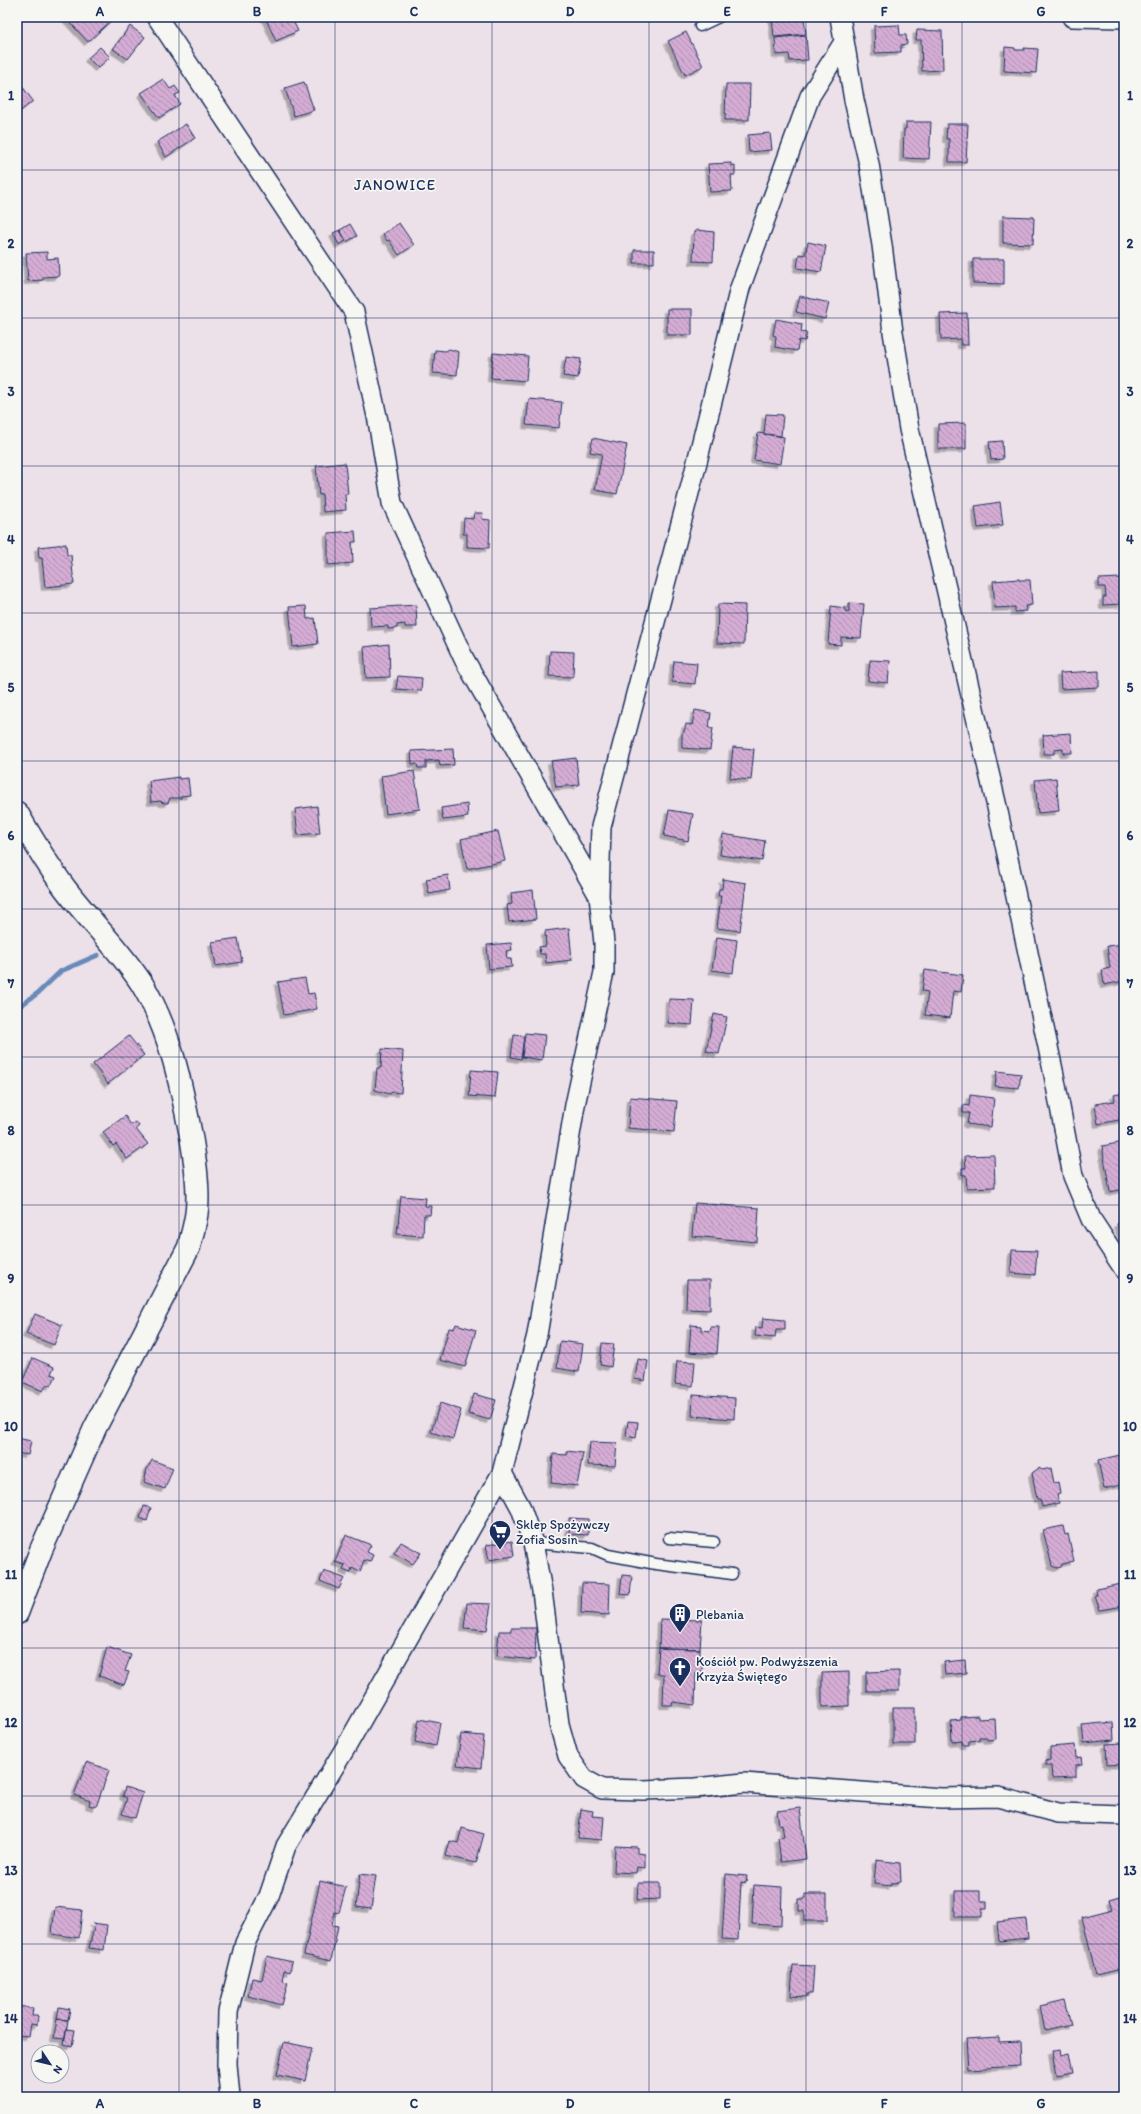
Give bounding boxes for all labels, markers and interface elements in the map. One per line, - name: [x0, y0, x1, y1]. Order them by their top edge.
- text: A: [95, 4, 105, 19]
- text: B: [253, 4, 262, 19]
- text: C: [410, 4, 419, 19]
- text: D: [566, 4, 575, 19]
- text: E: [723, 4, 731, 19]
- text: F: [881, 4, 888, 19]
- text: G: [1037, 4, 1046, 19]
- text: 1: [8, 88, 14, 103]
- text: 1: [1127, 88, 1133, 103]
- district label: JANOWICE: [354, 176, 436, 194]
- text: 2: [8, 236, 15, 251]
- text: 2: [1127, 236, 1134, 251]
- text: 3: [7, 384, 15, 399]
- text: 3: [1126, 384, 1134, 399]
- text: 4: [7, 532, 15, 547]
- text: 4: [1126, 532, 1134, 547]
- text: 5: [8, 680, 15, 695]
- text: 5: [1127, 680, 1134, 695]
- text: 6: [8, 828, 15, 843]
- text: 6: [1127, 828, 1134, 843]
- text: 7: [7, 976, 15, 991]
- text: 7: [1126, 976, 1134, 991]
- text: 8: [7, 1123, 15, 1138]
- text: 8: [1126, 1123, 1134, 1138]
- text: 9: [8, 1271, 15, 1286]
- text: 9: [1127, 1271, 1134, 1286]
- text: 10: [4, 1419, 18, 1434]
- text: 10: [1123, 1419, 1137, 1434]
- place label: Sklep Spożywczy Zofia Sosin: [516, 1517, 610, 1547]
- supermarket icon: Sklep Spożywczy Zofia Sosin: [487, 1518, 513, 1551]
- text: 11: [5, 1567, 17, 1582]
- text: 11: [1124, 1567, 1136, 1582]
- building icon: Plebania: [667, 1601, 693, 1634]
- place label: Plebania: [696, 1607, 744, 1622]
- place label: Kościół pw. Podwyższenia Krzyża Świętego: [696, 1654, 838, 1684]
- church icon: Kościół pw. Podwyższenia Krzyża Świętego: [667, 1655, 693, 1688]
- text: 12: [5, 1715, 18, 1730]
- text: 12: [1124, 1715, 1137, 1730]
- text: 13: [4, 1863, 18, 1878]
- text: 13: [1123, 1863, 1137, 1878]
- text: 14: [4, 2011, 18, 2026]
- text: 14: [1123, 2011, 1137, 2026]
- north arrow: [30, 2044, 70, 2084]
- text: N: [50, 2063, 65, 2076]
- text: A: [95, 2096, 105, 2111]
- text: B: [253, 2096, 262, 2111]
- text: C: [410, 2096, 419, 2111]
- text: D: [566, 2096, 575, 2111]
- text: E: [723, 2096, 731, 2111]
- text: F: [881, 2096, 888, 2111]
- text: G: [1037, 2096, 1046, 2111]

